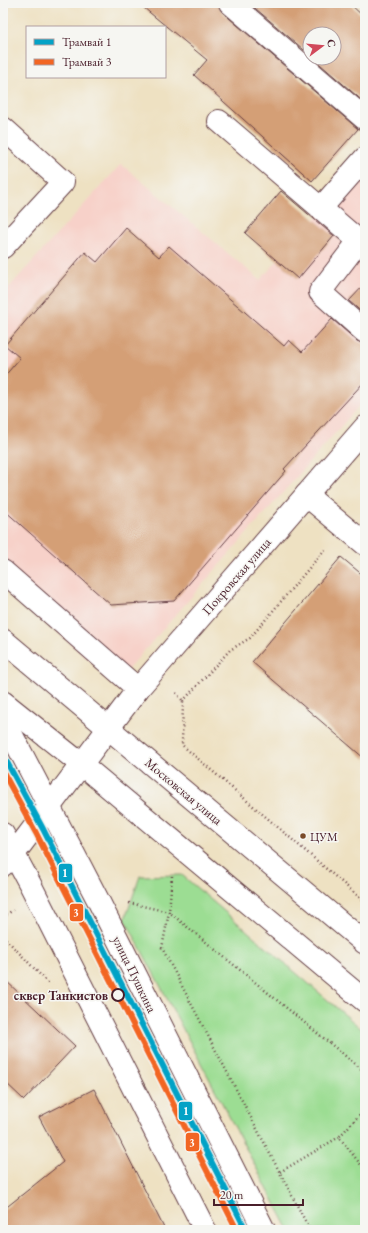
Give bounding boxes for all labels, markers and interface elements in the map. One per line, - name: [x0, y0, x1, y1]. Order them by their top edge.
- legend: [26, 26, 166, 78]
- north arrow: [302, 26, 342, 66]
- text: Трамвай 1: [62, 34, 112, 50]
- text: С: [324, 38, 339, 49]
- text: Трамвай 3: [62, 54, 112, 70]
- street label: Покровская улица: [198, 533, 275, 619]
- street label: Московская улица: [141, 754, 227, 829]
- place label: ЦУМ: [310, 829, 338, 845]
- marker: ЦУМ: [298, 831, 308, 841]
- line badge: 1: [58, 863, 73, 883]
- text: 1: [62, 866, 68, 880]
- line badge: 3: [69, 903, 84, 922]
- text: 3: [73, 905, 79, 919]
- street label: улица Пушкина: [109, 933, 161, 1016]
- place label: сквер Танкистов: [14, 987, 108, 1004]
- marker: сквер Танкистов: [111, 988, 125, 1002]
- line badge: 1: [178, 1101, 193, 1121]
- text: 1: [183, 1104, 189, 1118]
- line badge: 3: [185, 1132, 200, 1152]
- text: 3: [189, 1135, 195, 1149]
- scale bar: [214, 1181, 303, 1207]
- text: 20 m: [220, 1187, 244, 1203]

